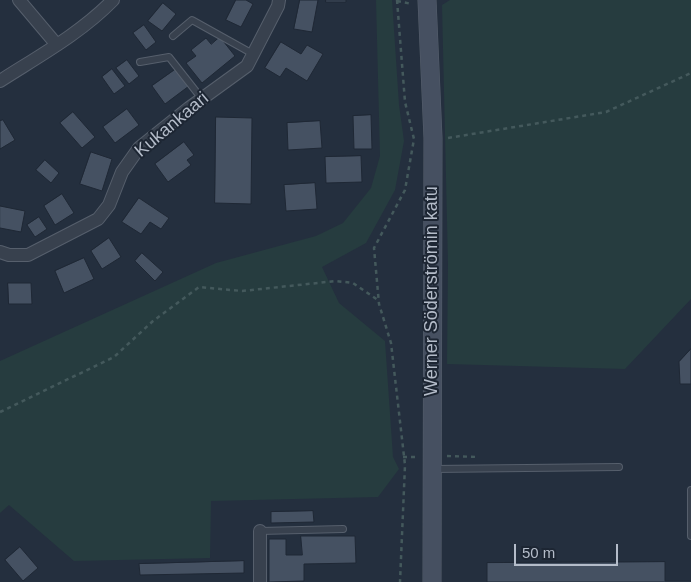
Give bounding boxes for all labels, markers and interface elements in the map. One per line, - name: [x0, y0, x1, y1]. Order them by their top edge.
- street label: Kukankaari: [131, 88, 213, 162]
- street label: Werner Söderströmin katu: [421, 186, 443, 396]
- scale bar: [516, 534, 620, 566]
- text: 50 m: [522, 544, 555, 561]

